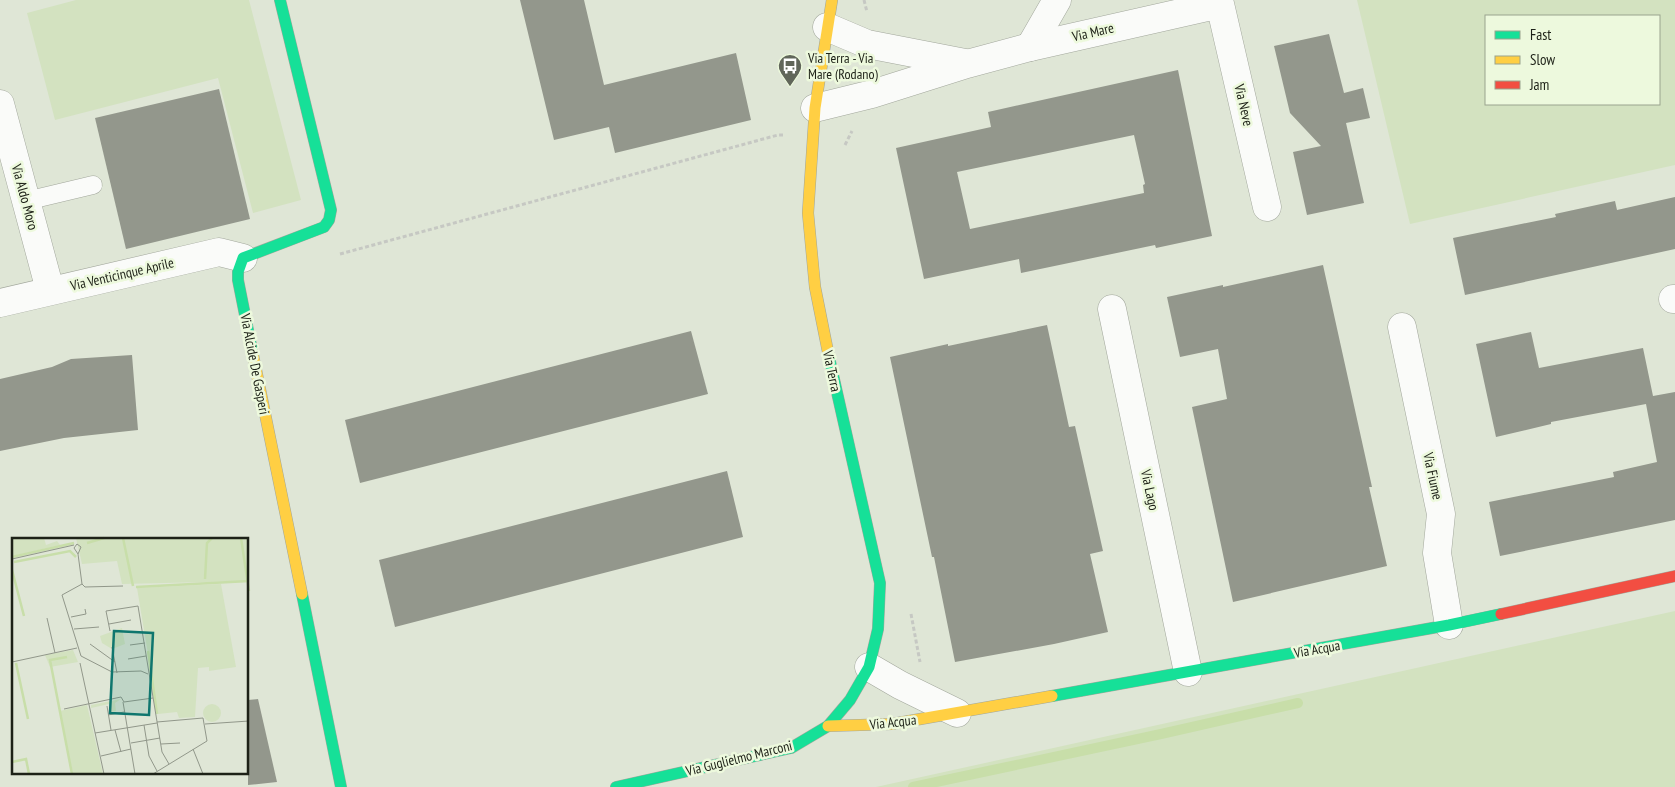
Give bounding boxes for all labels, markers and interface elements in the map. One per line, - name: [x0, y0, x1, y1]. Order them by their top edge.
- legend: [1485, 15, 1660, 105]
- street label: Via Mare: [1069, 18, 1116, 46]
- text: Fast: [1530, 25, 1551, 44]
- place label: Via Terra - Via Mare (Rodano): [807, 49, 878, 83]
- text: Slow: [1530, 50, 1555, 69]
- bus stop icon: Via Terra - Via Mare (Rodano): [777, 53, 803, 87]
- text: Jam: [1529, 75, 1549, 94]
- street label: Via Neve: [1230, 81, 1258, 128]
- street label: Via Aldo Moro: [7, 161, 42, 232]
- street label: Via Venticinque Aprile: [68, 253, 176, 295]
- street label: Via Alcide De Gasperi: [236, 311, 274, 416]
- street label: Via Terra: [819, 348, 845, 393]
- street label: Via Fiume: [1419, 450, 1447, 501]
- street label: Via Lago: [1137, 467, 1163, 512]
- inset map: [12, 538, 249, 774]
- street label: Via Acqua: [1291, 636, 1342, 662]
- street label: Via Acqua: [868, 711, 917, 733]
- street label: Via Guglielmo Marconi: [683, 736, 794, 780]

